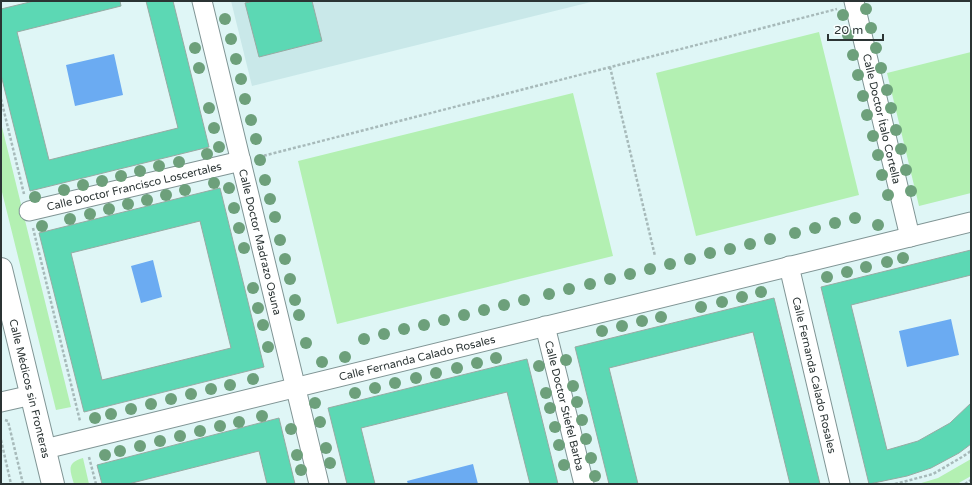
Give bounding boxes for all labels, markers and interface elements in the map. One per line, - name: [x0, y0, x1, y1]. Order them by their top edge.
- scale bar: [828, 16, 883, 42]
- text: 20 m: [834, 23, 863, 37]
- street label: Calle Doctor Ítalo Cortella: [860, 53, 903, 185]
- street label: Calle Doctor Francisco Loscertales: [46, 160, 223, 214]
- street label: Calle Doctor Madrazo Osuna: [236, 168, 284, 317]
- street label: Calle Fernanda Calado Rosales: [789, 296, 839, 455]
- street label: Calle Médicos sin Fronteras: [6, 318, 53, 460]
- street label: Calle Fernanda Calado Rosales: [338, 333, 497, 384]
- street label: Calle Doctor Stiefel Barba: [542, 339, 586, 472]

